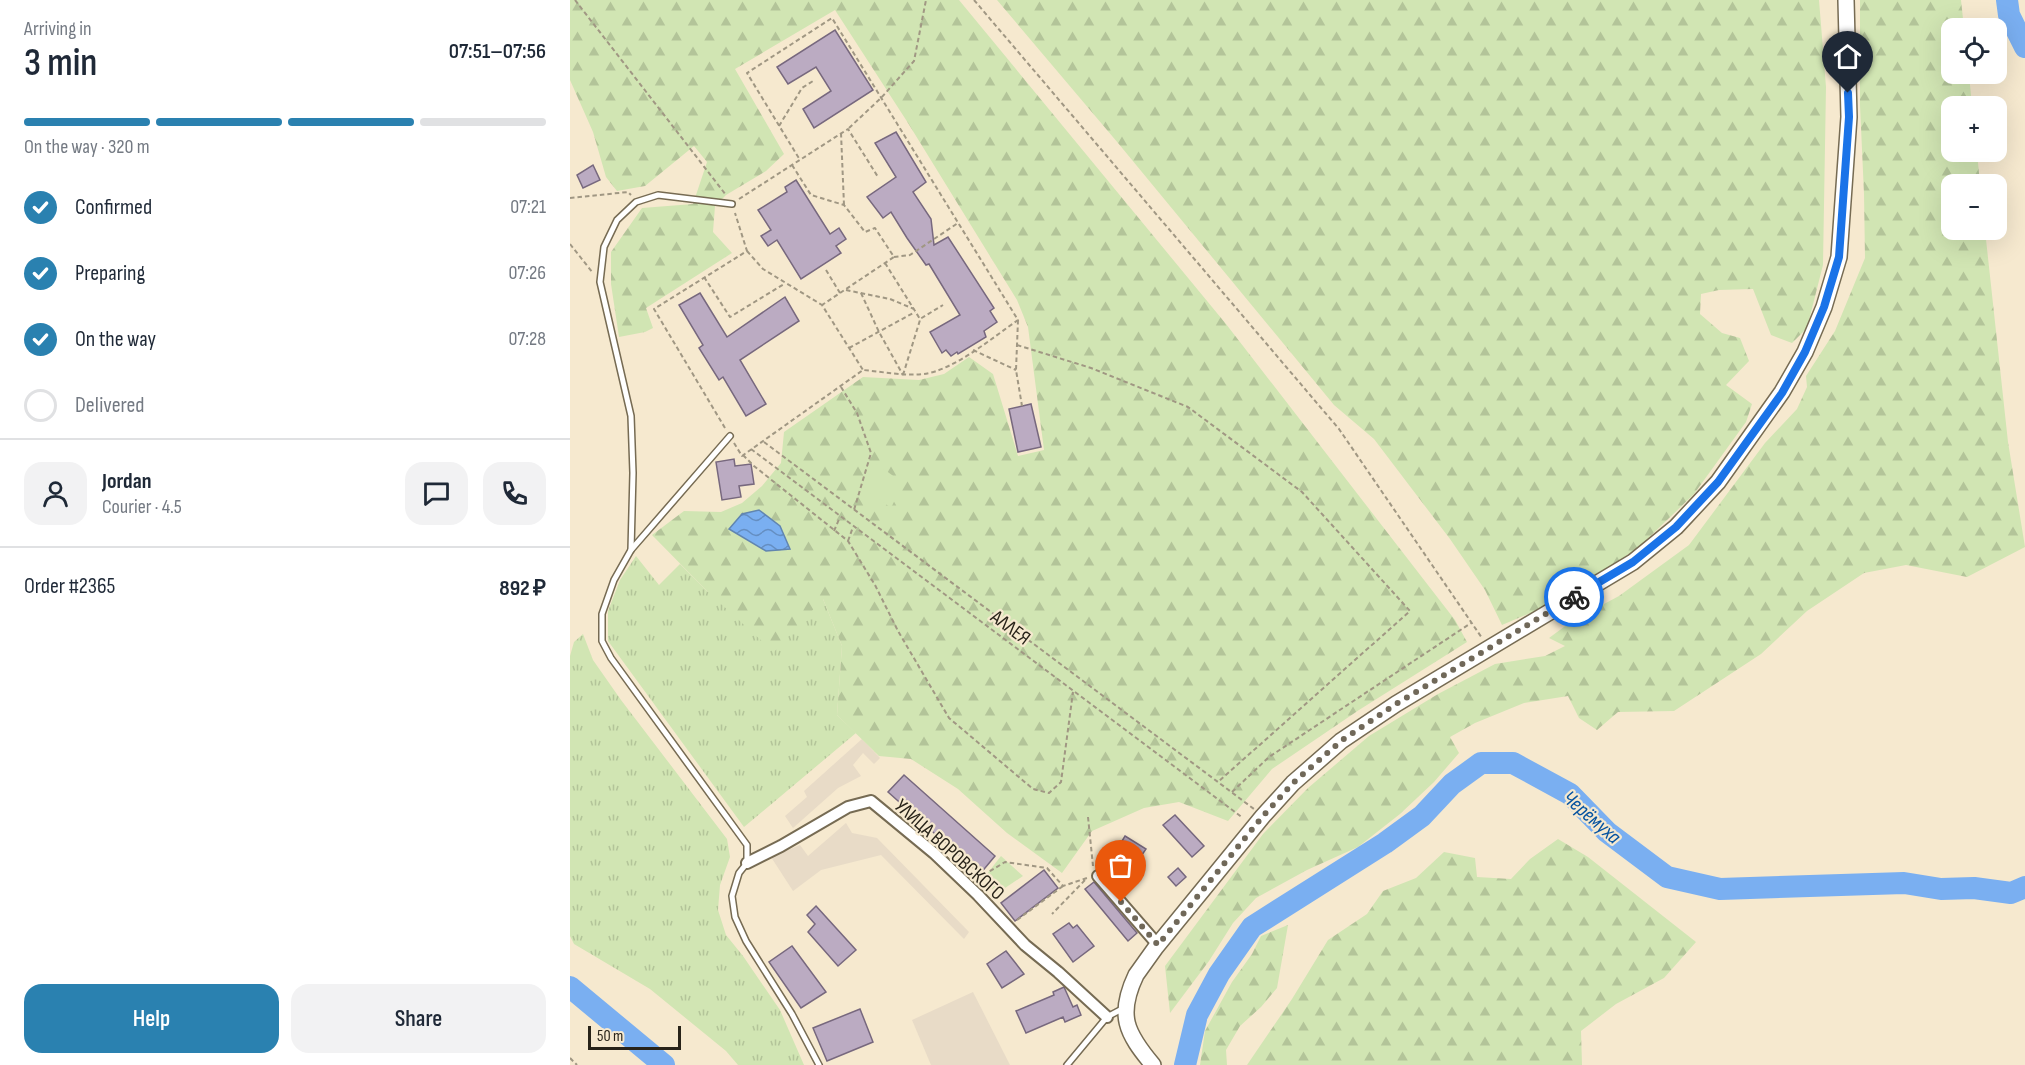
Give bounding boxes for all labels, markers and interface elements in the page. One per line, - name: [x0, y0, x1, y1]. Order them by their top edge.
- text: Arriving in: [24, 17, 92, 41]
- map controls: [1941, 18, 2007, 240]
- button: locate: [1941, 18, 2007, 84]
- pin: [1822, 31, 1873, 93]
- text: 07:51–07:56: [449, 38, 546, 65]
- text: 3 min: [24, 40, 97, 87]
- icon: home: [1831, 40, 1864, 73]
- button: +: [1941, 96, 2007, 162]
- text: On the way · 320 m: [24, 135, 150, 159]
- button: −: [1941, 174, 2007, 240]
- icon: check: [24, 191, 57, 224]
- text: Confirmed: [75, 194, 152, 221]
- text: 07:21: [510, 195, 546, 219]
- icon: check: [24, 257, 57, 290]
- text: Preparing: [75, 260, 145, 287]
- text: 07:26: [508, 261, 546, 285]
- icon: check: [24, 323, 57, 356]
- text: On the way: [75, 326, 156, 353]
- text: 07:28: [508, 327, 546, 351]
- text: Delivered: [75, 392, 144, 419]
- button: person: [24, 462, 87, 525]
- button: chat: [405, 462, 468, 525]
- button: phone: [483, 462, 546, 525]
- text: Jordan: [102, 468, 151, 495]
- text: Courier · 4.5: [102, 495, 182, 519]
- courier: [1544, 567, 1604, 627]
- text: Order #2365: [24, 573, 115, 600]
- text: 892 ₽: [499, 575, 546, 602]
- icon: bike: [1558, 581, 1591, 614]
- street label: АЛЛЕЯ: [985, 605, 1035, 650]
- water label: Черёмуха: [1558, 785, 1626, 850]
- street label: УЛИЦА ВОРОВСКОГО: [890, 794, 1009, 905]
- pin: [1095, 840, 1146, 902]
- icon: bag: [1104, 849, 1137, 882]
- button: Help: [24, 984, 279, 1053]
- button: Share: [291, 984, 546, 1053]
- scale bar: [588, 1023, 681, 1050]
- text: 50 m: [597, 1027, 623, 1046]

